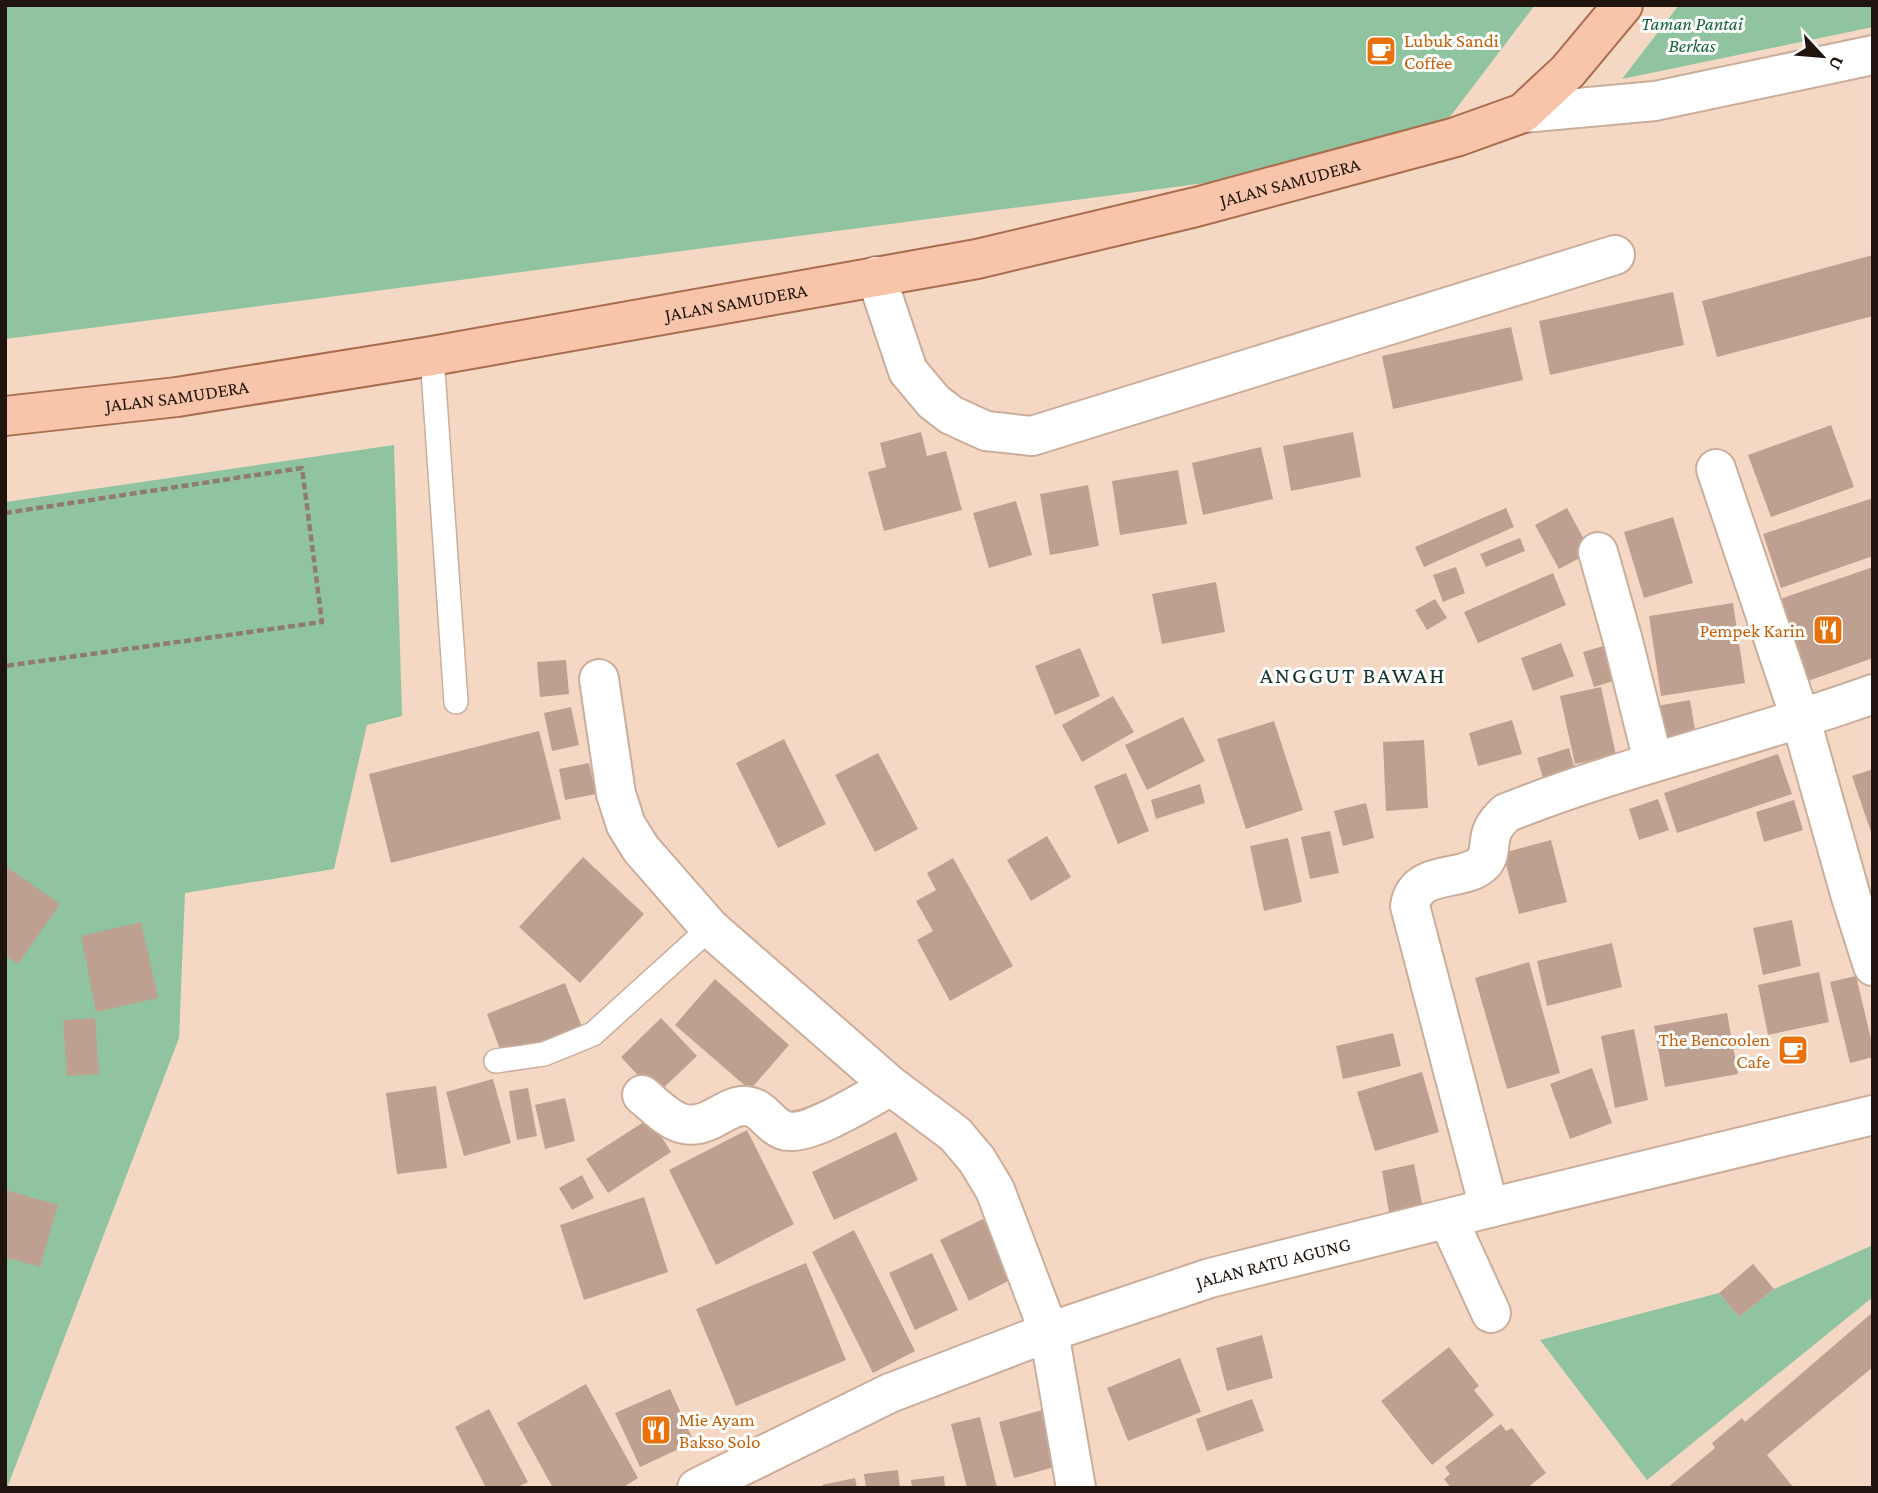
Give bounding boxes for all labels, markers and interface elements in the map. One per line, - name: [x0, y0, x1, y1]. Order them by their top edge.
- park label: Taman Pantai Berkas: [1641, 13, 1744, 56]
- north arrow: [1787, 21, 1857, 91]
- place label: Lubuk Sandi Coffee: [1404, 30, 1499, 73]
- cafe icon: Lubuk Sandi Coffee: [1364, 34, 1398, 68]
- text: U: [1825, 53, 1849, 74]
- street label: JALAN SAMUDERA: [1215, 153, 1362, 212]
- street label: JALAN SAMUDERA: [661, 279, 809, 326]
- street label: JALAN SAMUDERA: [102, 376, 250, 416]
- restaurant icon: Pempek Karin: [1811, 613, 1845, 647]
- place label: Pempek Karin: [1700, 620, 1805, 641]
- district label: ANGGUT BAWAH: [1260, 662, 1446, 688]
- place label: The Bencoolen Cafe: [1658, 1029, 1770, 1072]
- cafe icon: The Bencoolen Cafe: [1776, 1033, 1810, 1067]
- street label: JALAN RATU AGUNG: [1191, 1233, 1353, 1294]
- place label: Mie Ayam Bakso Solo: [679, 1409, 760, 1452]
- restaurant icon: Mie Ayam Bakso Solo: [639, 1413, 673, 1447]

